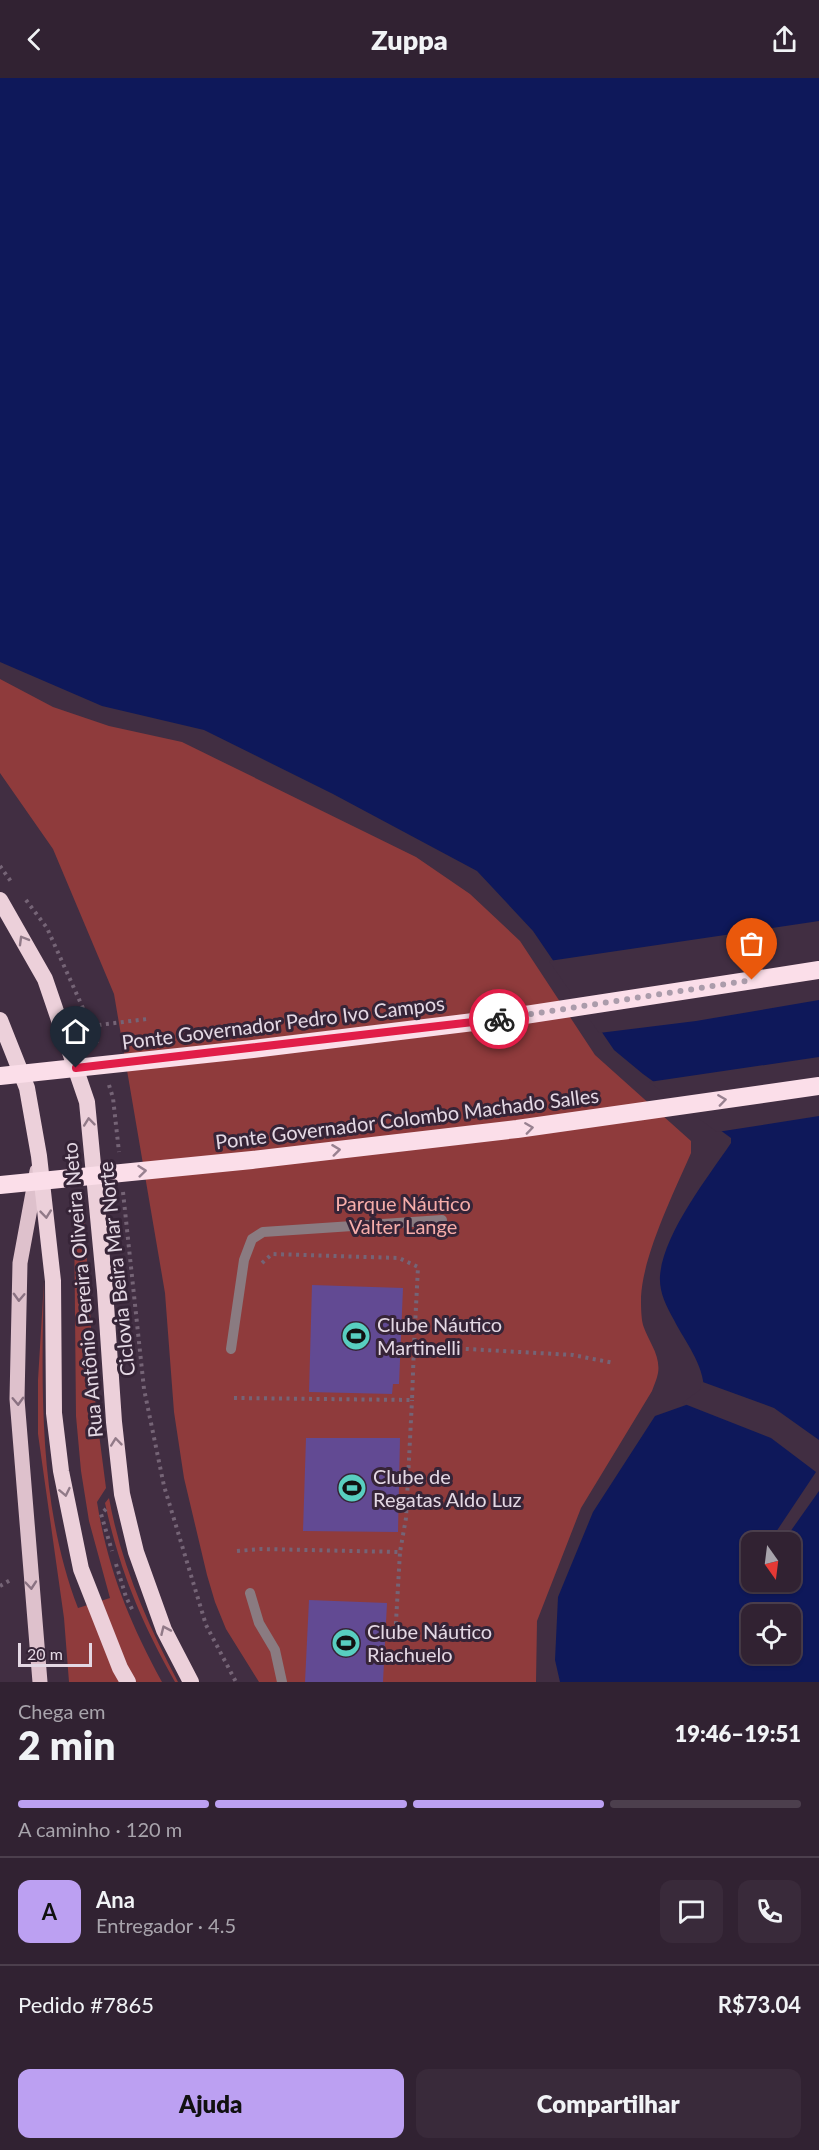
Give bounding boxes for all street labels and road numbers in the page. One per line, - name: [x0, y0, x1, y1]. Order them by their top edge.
- street label: Ponte Governador Pedro Ivo Campos: [120, 990, 446, 1054]
- street label: Ponte Governador Colombo Machado Salles: [214, 1083, 600, 1153]
- street label: Rua Antônio Pereira Oliveira Neto: [57, 1141, 107, 1439]
- street label: Ciclovia Beira Mar Norte: [93, 1161, 139, 1377]

